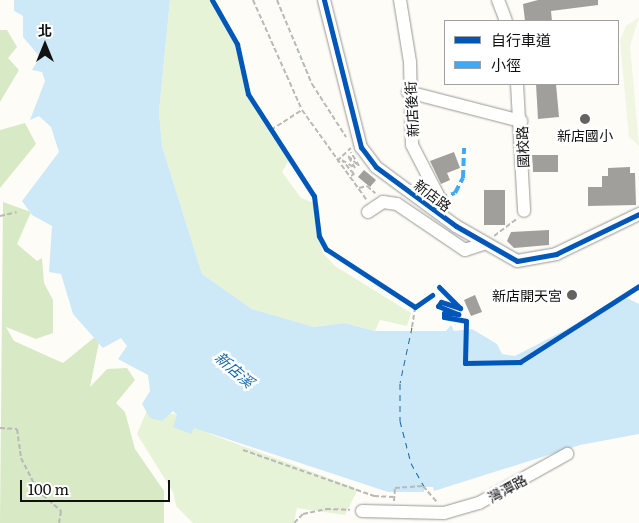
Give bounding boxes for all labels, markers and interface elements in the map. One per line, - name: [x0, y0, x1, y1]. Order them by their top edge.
- north arrow: [20, 20, 70, 70]
- text: 北: [38, 20, 52, 40]
- legend: [444, 20, 619, 85]
- text: 自行車道: [491, 28, 551, 51]
- text: 小徑: [491, 53, 521, 76]
- street label: 新店後街: [401, 81, 421, 137]
- marker: 新店國小: [579, 113, 591, 125]
- street label: 國校路: [513, 126, 531, 168]
- place label: 新店國小: [557, 127, 613, 143]
- street label: 新店路: [411, 176, 455, 214]
- place label: 新店開天宮: [492, 287, 562, 303]
- marker: 新店開天宮: [566, 289, 578, 301]
- water label: 新店溪: [212, 347, 258, 391]
- scale bar: [22, 470, 172, 502]
- street label: 灣潭路: [485, 470, 529, 506]
- text: 100 m: [28, 477, 69, 500]

